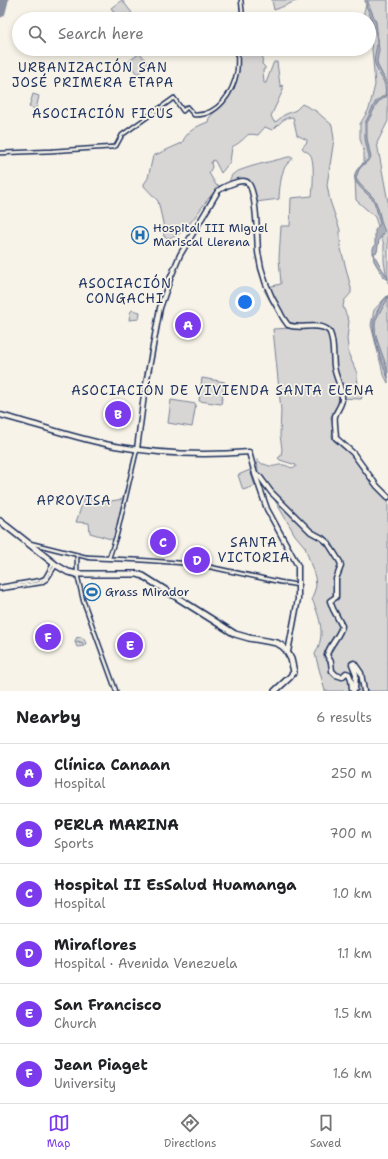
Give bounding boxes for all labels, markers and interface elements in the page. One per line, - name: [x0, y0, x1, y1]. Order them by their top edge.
- search box: [12, 12, 376, 56]
- icon: search: [26, 23, 48, 45]
- text: Search here: [58, 24, 144, 44]
- district label: URBANIZACIÓN SAN JOSÉ PRIMERA ETAPA: [12, 58, 174, 91]
- district label: ASOCIACIÓN FICUS: [32, 104, 174, 122]
- place label: Hospital III Miguel Mariscal Llerena: [153, 220, 268, 250]
- hospital icon: Hospital III Miguel Mariscal Llerena: [130, 225, 150, 245]
- district label: ASOCIACIÓN CONGACHI: [78, 274, 172, 307]
- your location: [235, 292, 255, 312]
- pin: A: [175, 310, 201, 340]
- district label: ASOCIACIÓN DE VIVIENDA SANTA ELENA: [71, 381, 375, 399]
- pin: B: [105, 399, 131, 429]
- district label: APROVISA: [36, 492, 112, 509]
- pin: C: [150, 527, 176, 557]
- district label: SANTA VICTORIA: [218, 534, 290, 566]
- pin: D: [184, 545, 210, 575]
- sports icon: Grass Mirador: [82, 582, 102, 602]
- place label: Grass Mirador: [105, 584, 190, 600]
- pin: F: [35, 622, 61, 652]
- pin: E: [117, 630, 143, 660]
- text: Nearby: [16, 706, 81, 728]
- text: 6 results: [316, 709, 372, 726]
- text: Clínica Canaan: [54, 755, 170, 775]
- text: A: [24, 765, 34, 782]
- text: 250 m: [331, 765, 372, 782]
- text: Hospital: [54, 775, 105, 792]
- text: PERLA MARINA: [54, 815, 179, 835]
- text: B: [25, 825, 33, 842]
- text: 700 m: [329, 825, 372, 842]
- text: Sports: [54, 835, 94, 852]
- text: Hospital II EsSalud Huamanga: [54, 875, 297, 895]
- text: C: [25, 885, 33, 902]
- text: 1.0 km: [333, 885, 372, 902]
- text: Hospital: [54, 895, 105, 912]
- text: Miraflores: [54, 935, 137, 955]
- text: D: [24, 945, 34, 962]
- text: 1.1 km: [337, 945, 372, 962]
- text: Hospital · Avenida Venezuela: [54, 955, 237, 972]
- text: San Francisco: [54, 995, 162, 1015]
- text: E: [25, 1005, 33, 1022]
- text: 1.5 km: [334, 1005, 372, 1022]
- text: Church: [54, 1015, 97, 1032]
- text: Jean Piaget: [54, 1055, 148, 1075]
- text: F: [25, 1065, 33, 1082]
- text: 1.6 km: [333, 1065, 372, 1082]
- text: University: [54, 1075, 116, 1092]
- tab: Map: [47, 1112, 70, 1151]
- tab: Directions: [164, 1112, 216, 1151]
- tab: Saved: [310, 1112, 341, 1151]

